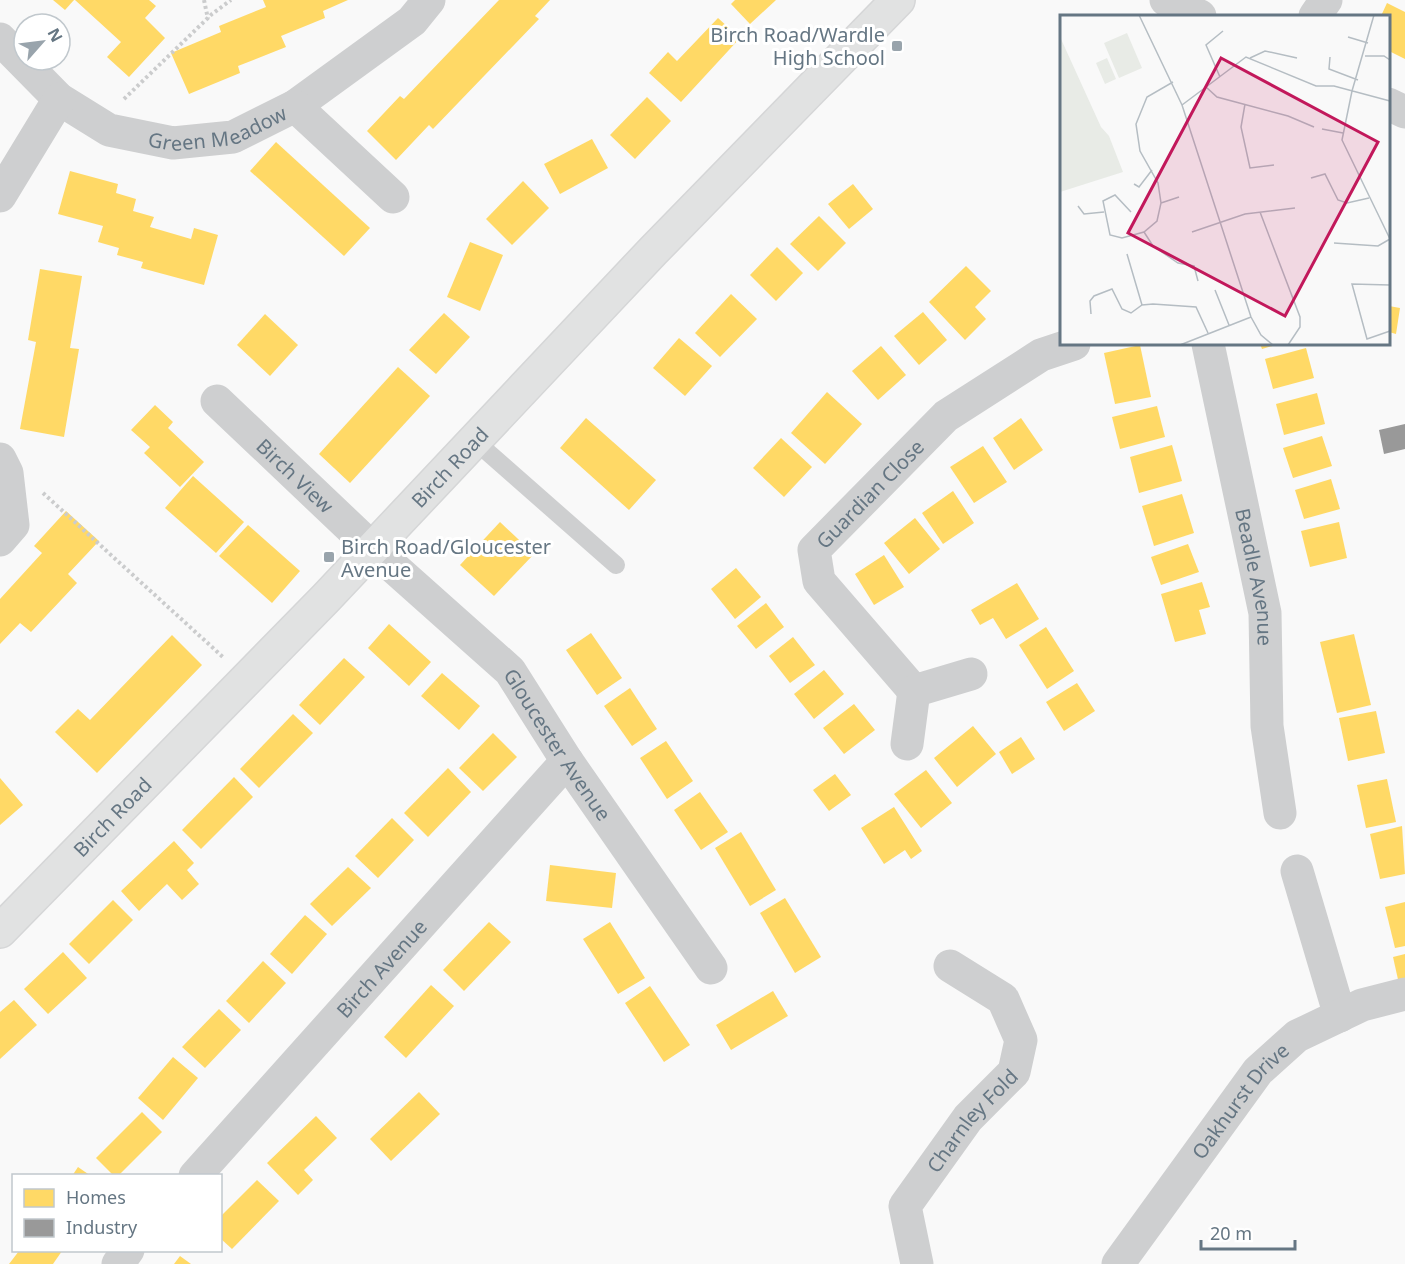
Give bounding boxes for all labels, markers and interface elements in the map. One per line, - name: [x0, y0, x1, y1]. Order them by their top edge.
- north arrow: [12, 12, 72, 72]
- inset map: [1060, 15, 1390, 345]
- place label: Birch Road/Wardle High School: [710, 21, 885, 71]
- text: N: [42, 24, 68, 46]
- marker: Birch Road/Wardle High School: [890, 39, 904, 53]
- street label: Green Meadow: [146, 99, 291, 157]
- street label: Birch Road: [405, 421, 494, 513]
- street label: Birch View: [251, 432, 340, 519]
- street label: Guardian Close: [810, 433, 929, 554]
- street label: Beadle Avenue: [1230, 506, 1279, 646]
- place label: Birch Road/Gloucester Avenue: [341, 533, 551, 583]
- marker: Birch Road/Gloucester Avenue: [322, 550, 336, 564]
- street label: Gloucester Avenue: [498, 663, 618, 826]
- street label: Birch Road: [67, 771, 157, 862]
- street label: Birch Avenue: [330, 913, 432, 1023]
- street label: Oakhurst Drive: [1185, 1036, 1294, 1164]
- street label: Charnley Fold: [920, 1063, 1023, 1178]
- legend: [12, 1174, 222, 1252]
- text: Homes: [66, 1185, 126, 1209]
- scale bar: [1201, 1213, 1296, 1251]
- text: Industry: [66, 1215, 138, 1239]
- text: 20 m: [1210, 1221, 1252, 1245]

